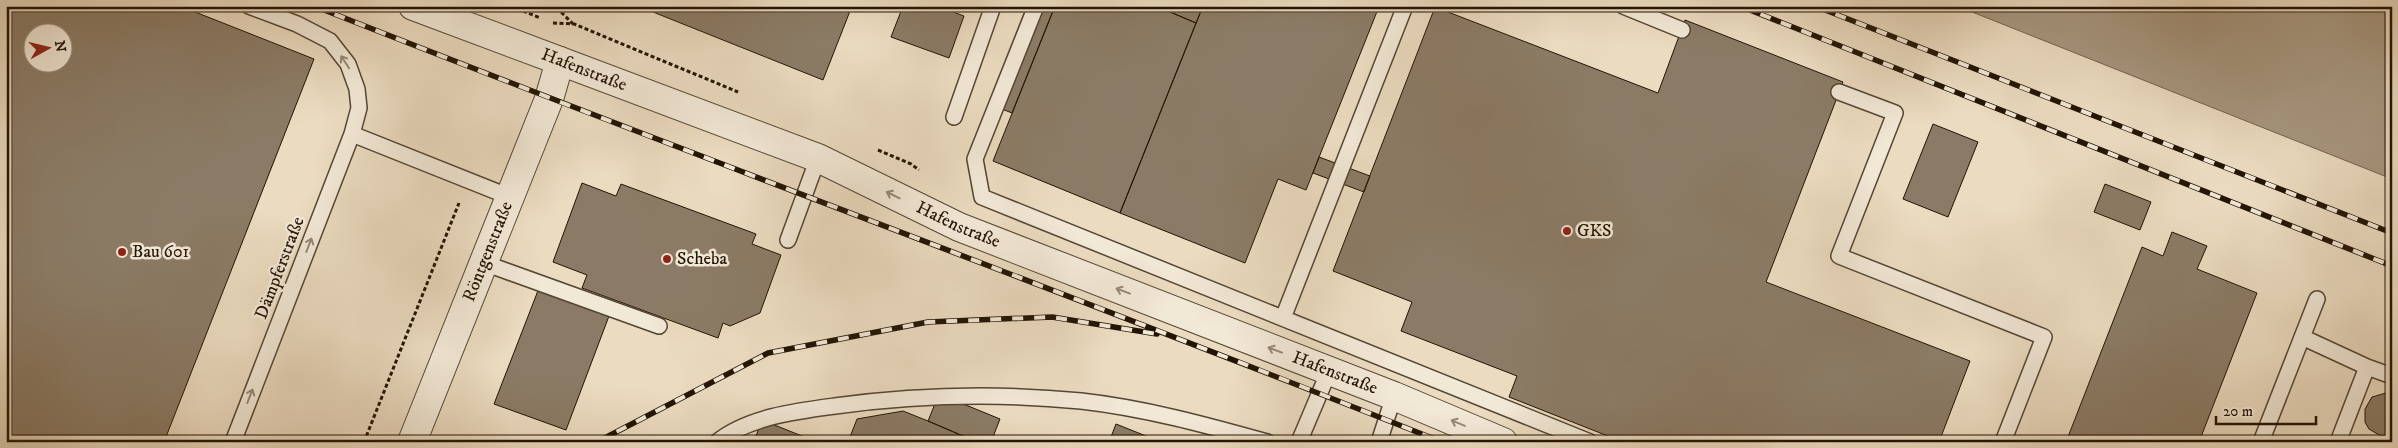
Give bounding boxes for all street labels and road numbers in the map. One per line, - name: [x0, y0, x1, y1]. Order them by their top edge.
- street label: Hafenstraße: [538, 44, 630, 96]
- street label: Hafenstraße: [912, 197, 1003, 253]
- street label: Röntgenstraße: [458, 198, 518, 305]
- street label: Dämpferstraße: [250, 214, 310, 322]
- street label: Hafenstraße: [1289, 347, 1381, 400]

